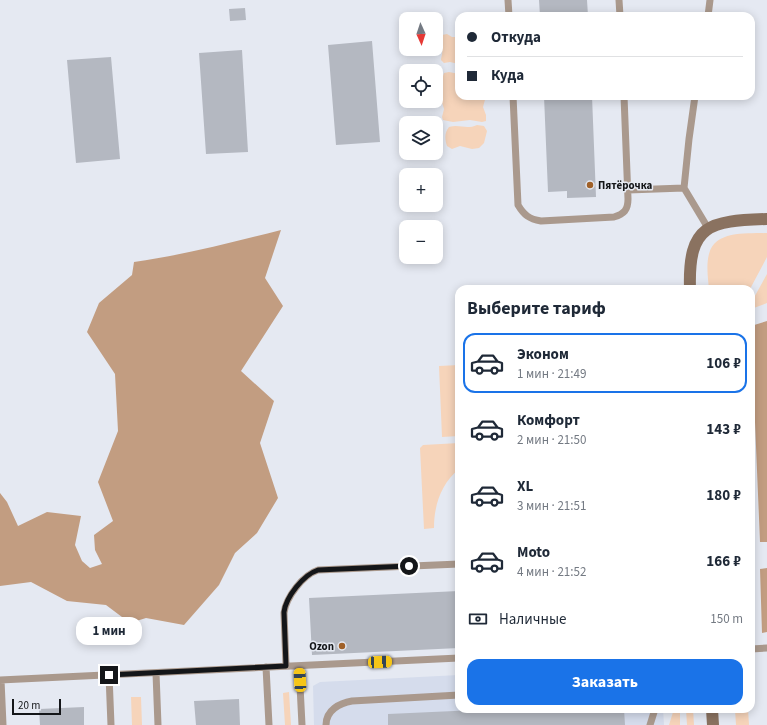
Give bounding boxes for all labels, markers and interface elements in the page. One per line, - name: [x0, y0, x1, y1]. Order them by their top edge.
- north arrow: [399, 12, 443, 56]
- map controls: [399, 12, 443, 264]
- text: Откуда: [491, 27, 541, 48]
- button: locate: [399, 64, 443, 108]
- text: Куда: [491, 65, 524, 86]
- button: layers: [399, 116, 443, 160]
- button: +: [399, 168, 443, 212]
- place label: Пятёрочка: [598, 178, 653, 193]
- marker: Пятёрочка: [585, 180, 595, 190]
- button: −: [399, 220, 443, 264]
- text: Выберите тариф: [467, 296, 606, 321]
- text: Эконом: [517, 344, 569, 365]
- icon: car: [469, 345, 505, 381]
- text: 106 ₽: [706, 353, 741, 374]
- text: 1 мин · 21:49: [517, 365, 586, 383]
- text: Комфорт: [517, 410, 580, 431]
- icon: car: [469, 411, 505, 447]
- text: 143 ₽: [706, 419, 741, 440]
- text: 2 мин · 21:50: [517, 431, 586, 449]
- text: XL: [517, 476, 533, 497]
- icon: car: [469, 477, 505, 513]
- text: 180 ₽: [706, 485, 741, 506]
- text: 3 мин · 21:51: [517, 497, 586, 515]
- text: Moto: [517, 542, 550, 563]
- icon: car: [469, 543, 505, 579]
- text: 166 ₽: [706, 551, 741, 572]
- route start: [400, 557, 418, 575]
- text: 4 мин · 21:52: [517, 563, 586, 581]
- icon: cash: [467, 608, 489, 630]
- text: Наличные: [499, 609, 566, 630]
- text: 150 m: [710, 610, 743, 628]
- callout: 1 мин: [76, 617, 142, 645]
- text: 1 мин: [92, 622, 126, 640]
- place label: Ozon: [309, 639, 334, 654]
- marker: Ozon: [337, 641, 347, 651]
- car: [368, 655, 392, 669]
- button: Заказать: [467, 659, 743, 705]
- route end: [100, 666, 118, 684]
- car: [293, 668, 307, 692]
- scale bar: [12, 697, 61, 716]
- text: 20 m: [18, 698, 40, 713]

